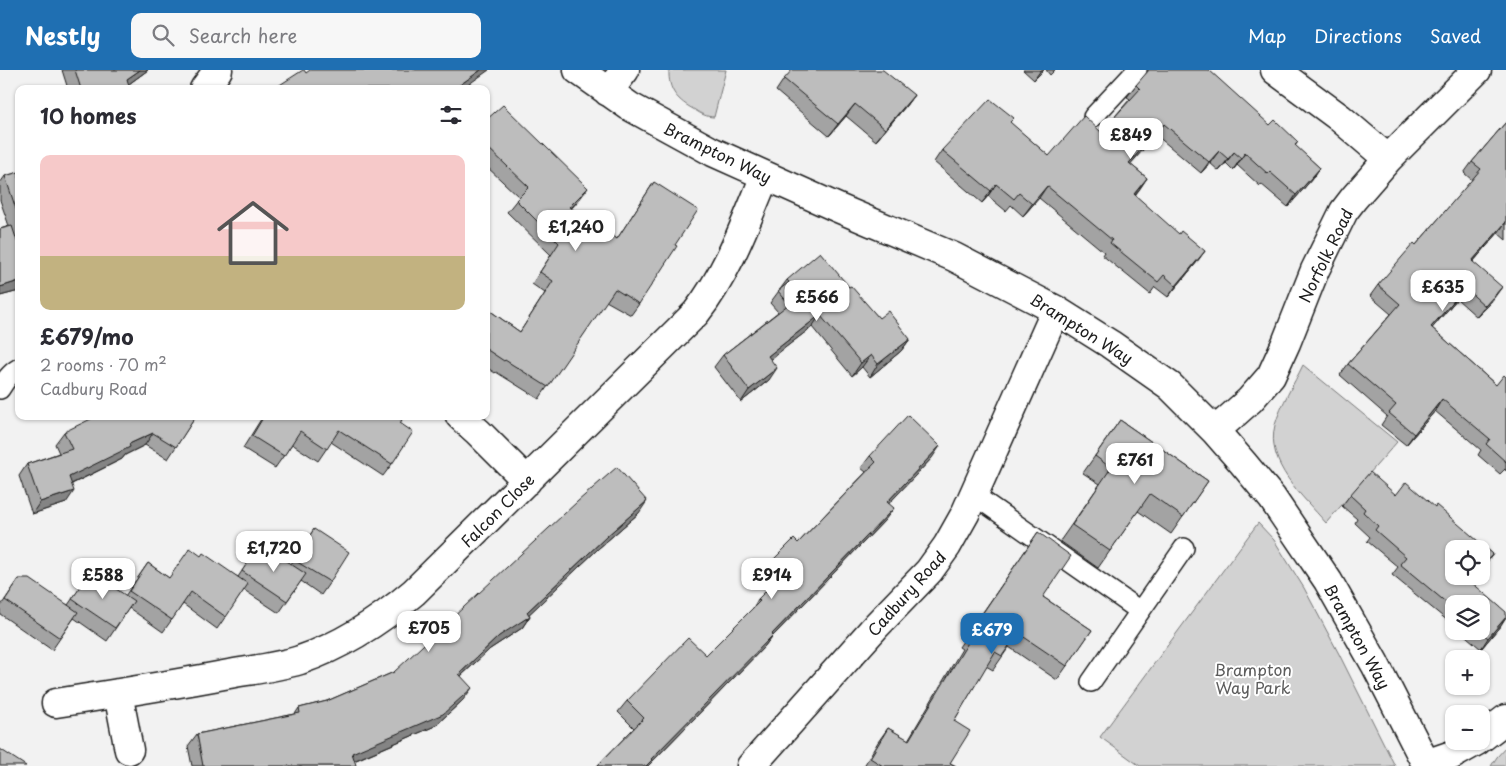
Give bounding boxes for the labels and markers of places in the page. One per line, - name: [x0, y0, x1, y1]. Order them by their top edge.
- pin: £849: [1101, 118, 1161, 160]
- pin: £1,240: [535, 210, 617, 252]
- pin: £635: [1413, 270, 1473, 312]
- pin: £566: [787, 280, 847, 322]
- pin: £761: [1105, 442, 1165, 485]
- pin: £1,720: [233, 530, 315, 573]
- pin: £588: [73, 558, 133, 600]
- pin: £914: [742, 558, 802, 600]
- pin: £705: [399, 610, 459, 653]
- pin: £679: [962, 612, 1022, 655]

